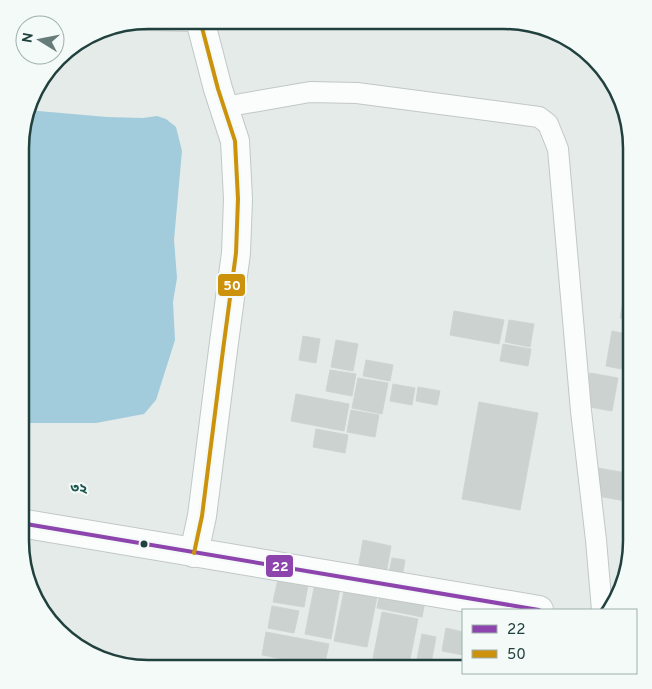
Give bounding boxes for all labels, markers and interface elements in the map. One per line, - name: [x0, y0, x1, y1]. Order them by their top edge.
- north arrow: [15, 15, 65, 65]
- text: N: [19, 32, 38, 44]
- line badge: 50: [217, 273, 246, 297]
- text: 50: [223, 278, 241, 295]
- district label: ৩২: [70, 481, 88, 498]
- unlabelled marker: [139, 539, 149, 549]
- line badge: 22: [265, 554, 294, 578]
- text: 22: [271, 559, 289, 576]
- legend: [462, 609, 637, 674]
- text: 22: [507, 621, 525, 640]
- text: 50: [507, 646, 526, 665]

